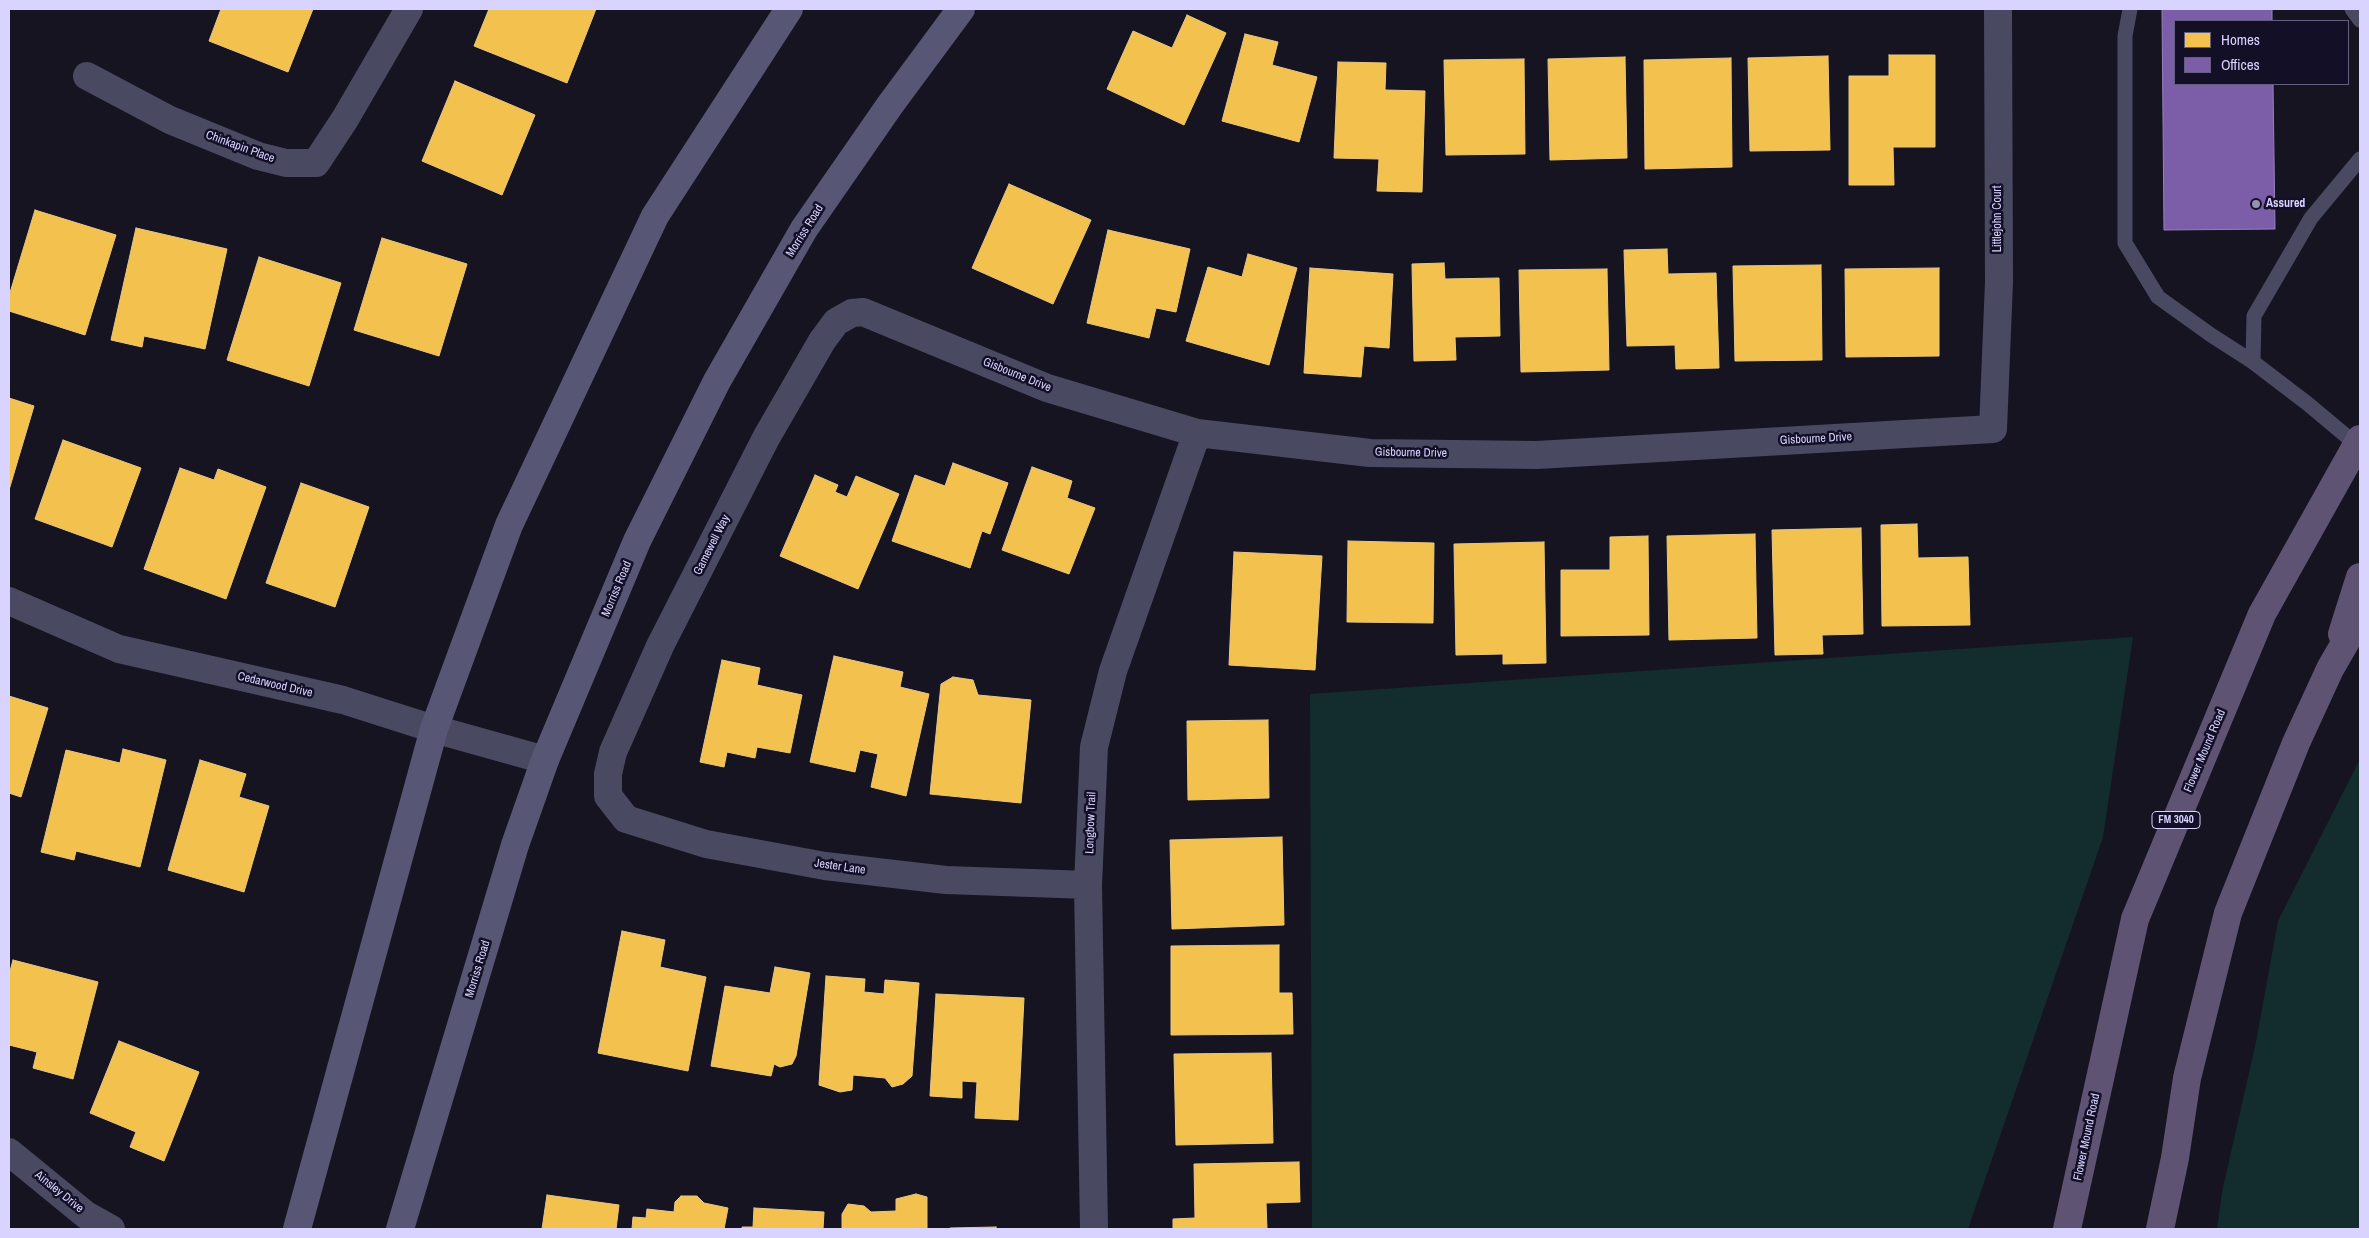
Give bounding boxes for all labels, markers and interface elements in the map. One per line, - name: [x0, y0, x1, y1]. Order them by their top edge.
- legend: [2174, 20, 2349, 85]
- text: Homes: [2221, 29, 2260, 50]
- text: Offices: [2221, 54, 2260, 75]
- street label: Chinkapin Place: [204, 128, 276, 166]
- street label: Littlejohn Court: [1991, 186, 2005, 252]
- place label: Assured: [2266, 197, 2305, 211]
- marker: Assured: [2250, 198, 2262, 210]
- street label: Morriss Road: [783, 202, 827, 260]
- street label: Gisbourne Drive: [981, 355, 1053, 395]
- street label: Gisbourne Drive: [1780, 430, 1852, 448]
- street label: Gisbourne Drive: [1375, 445, 1447, 461]
- street label: Gamewell Way: [691, 512, 733, 578]
- street label: Morriss Road: [599, 559, 635, 619]
- street label: Cedarwood Drive: [236, 669, 314, 701]
- street label: Flower Mound Road: [2181, 707, 2229, 795]
- street label: Longbow Trail: [1083, 792, 1099, 854]
- road number: FM 3040: [2152, 812, 2200, 828]
- street label: Jester Lane: [814, 856, 866, 878]
- street label: Morriss Road: [462, 939, 494, 999]
- street label: Flower Mound Road: [2071, 1092, 2103, 1182]
- street label: Ainsley Drive: [32, 1168, 86, 1216]

